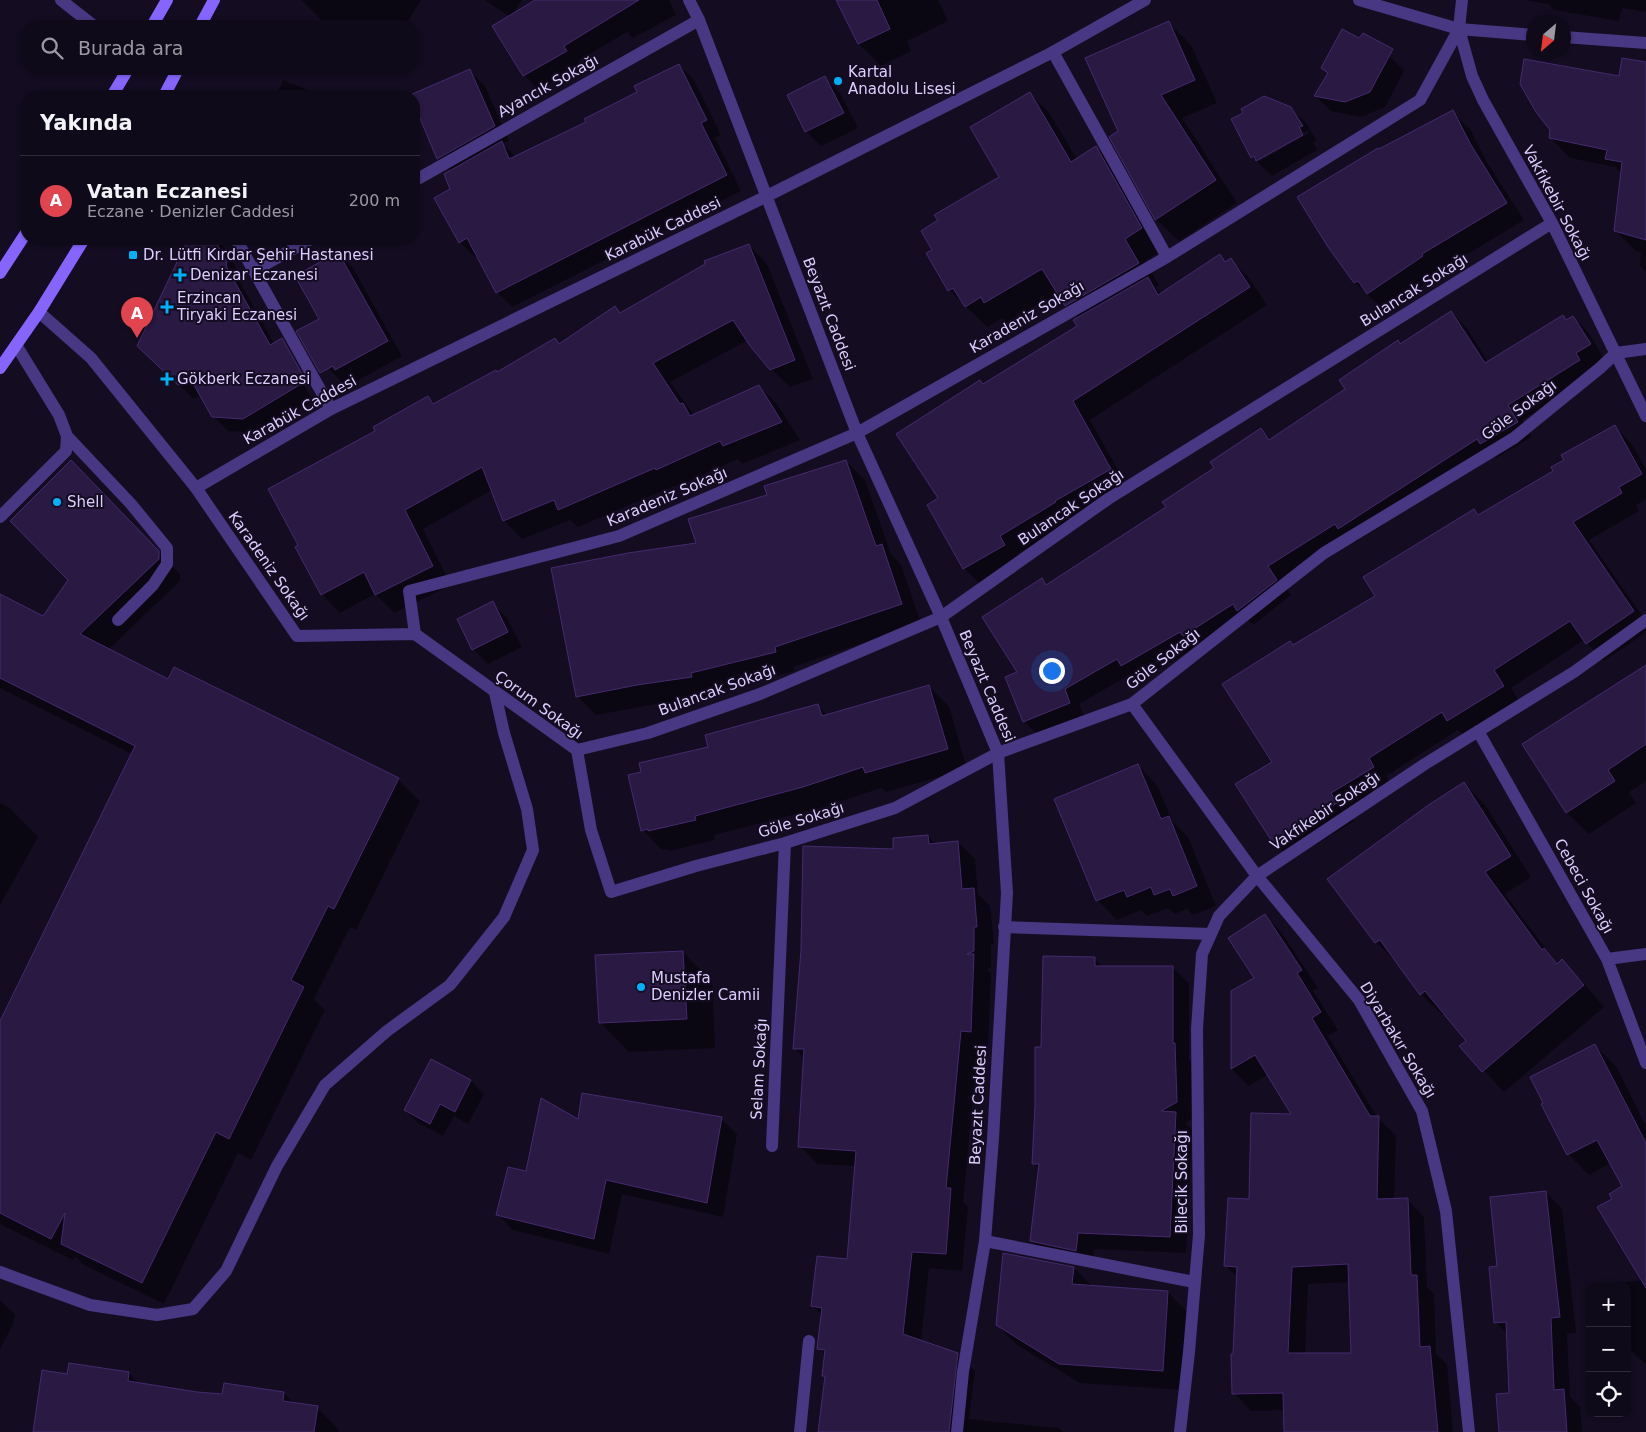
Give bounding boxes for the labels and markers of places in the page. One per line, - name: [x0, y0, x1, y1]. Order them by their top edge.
- place label: Kartal Anadolu Lisesi: [848, 63, 956, 98]
- marker: Kartal Anadolu Lisesi: [832, 75, 844, 87]
- place label: Dr. Lütfi Kırdar Şehir Hastanesi: [143, 246, 374, 264]
- marker: Dr. Lütfi Kırdar Şehir Hastanesi: [127, 249, 139, 261]
- place label: Denizar Eczanesi: [190, 266, 318, 284]
- marker: Denizar Eczanesi: [174, 269, 186, 281]
- place label: Erzincan Tiryaki Eczanesi: [176, 289, 297, 324]
- pin: A: [121, 297, 153, 338]
- marker: Erzincan Tiryaki Eczanesi: [161, 301, 173, 313]
- place label: Gökberk Eczanesi: [177, 370, 310, 388]
- marker: Gökberk Eczanesi: [161, 373, 173, 385]
- place label: Shell: [67, 493, 104, 511]
- marker: Shell: [51, 496, 63, 508]
- place label: Mustafa Denizler Camii: [651, 969, 760, 1004]
- marker: Mustafa Denizler Camii: [635, 981, 647, 993]

